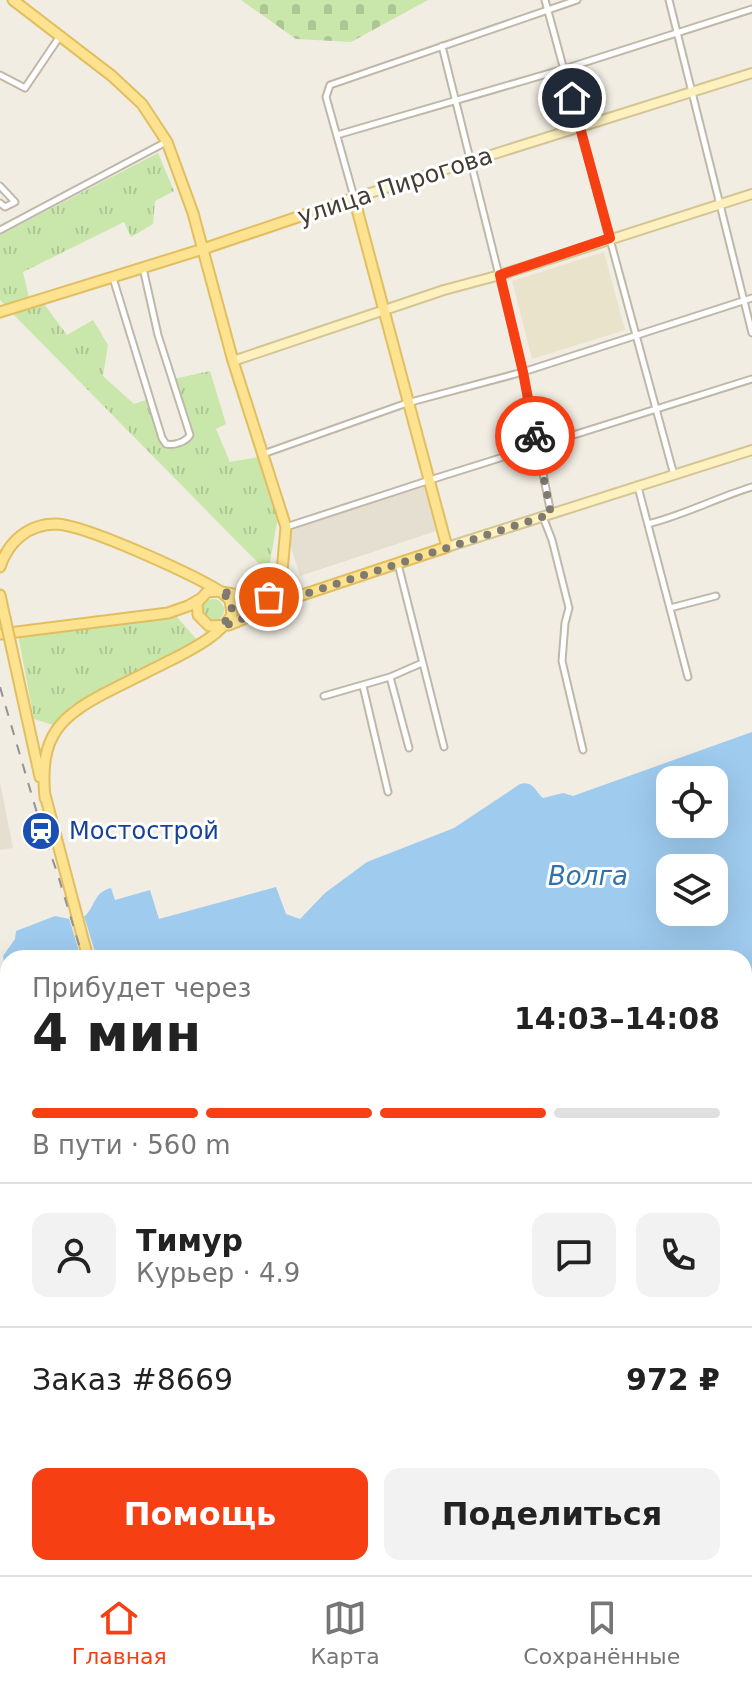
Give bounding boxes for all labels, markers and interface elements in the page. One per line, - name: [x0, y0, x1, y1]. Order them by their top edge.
- pin: [538, 64, 606, 132]
- icon: home: [550, 76, 594, 120]
- street label: улица Пирогова: [294, 141, 496, 231]
- courier: [495, 396, 575, 476]
- icon: bike: [513, 414, 557, 458]
- pin: [235, 563, 303, 631]
- icon: bag: [247, 575, 291, 619]
- map controls: [656, 766, 728, 926]
- button: locate: [656, 766, 728, 838]
- station icon: Мостострой: [20, 810, 62, 852]
- place label: Мостострой: [69, 817, 219, 845]
- button: layers: [656, 854, 728, 926]
- water label: Волга: [548, 861, 628, 891]
- text: Прибудет через: [32, 973, 251, 1003]
- text: 14:03–14:08: [514, 1001, 720, 1036]
- text: 4 мин: [32, 1003, 201, 1063]
- text: В пути · 560 m: [32, 1130, 231, 1160]
- button: person: [32, 1213, 116, 1297]
- button: chat: [532, 1213, 616, 1297]
- button: phone: [636, 1213, 720, 1297]
- text: Тимур: [136, 1223, 243, 1258]
- text: Курьер · 4.9: [136, 1258, 300, 1288]
- text: Заказ #8669: [32, 1362, 233, 1397]
- text: 972 ₽: [626, 1362, 720, 1397]
- button: Помощь: [32, 1468, 368, 1560]
- button: Поделиться: [384, 1468, 720, 1560]
- tab: Главная: [72, 1596, 167, 1669]
- tab: Карта: [310, 1596, 380, 1669]
- tab: Сохранённые: [523, 1596, 680, 1669]

